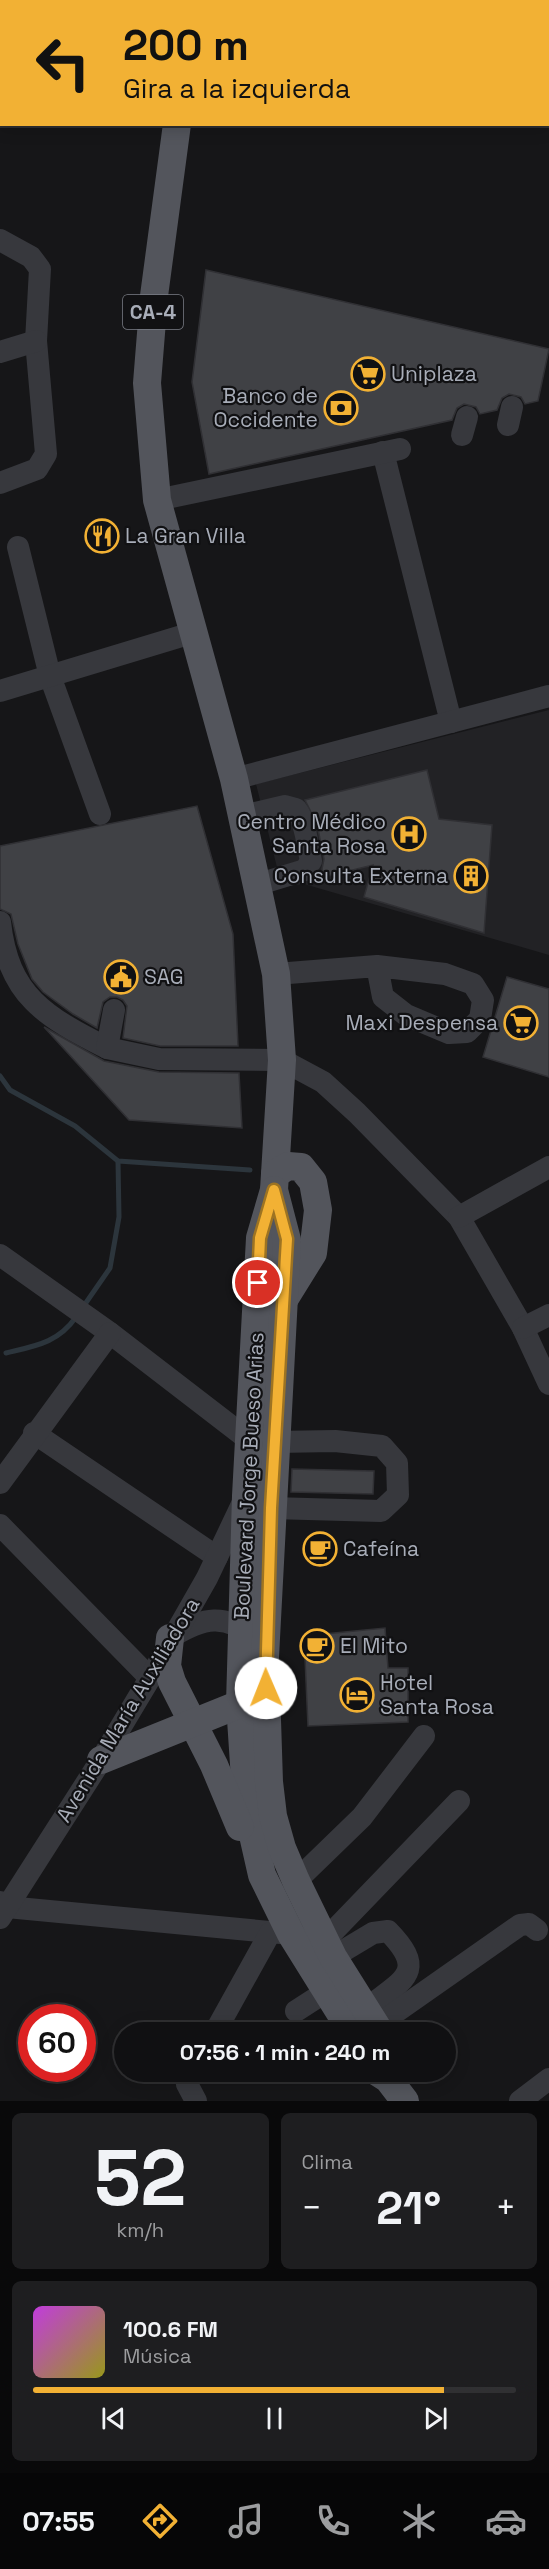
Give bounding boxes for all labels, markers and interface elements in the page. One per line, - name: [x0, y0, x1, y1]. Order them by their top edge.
- text: 200 m: [123, 19, 249, 72]
- icon: left: [24, 24, 102, 102]
- text: Gira a la izquierda: [123, 71, 350, 106]
- road number: CA-4: [123, 295, 183, 329]
- supermarket icon: Uniplaza: [350, 356, 386, 392]
- place label: Uniplaza: [391, 360, 477, 387]
- place label: Banco de Occidente: [213, 382, 318, 433]
- bank icon: Banco de Occidente: [323, 390, 359, 426]
- restaurant icon: La Gran Villa: [84, 518, 120, 554]
- place label: La Gran Villa: [125, 522, 246, 549]
- place label: Centro Médico Santa Rosa: [237, 808, 386, 859]
- hospital icon: Centro Médico Santa Rosa: [391, 816, 427, 852]
- building icon: Consulta Externa: [453, 858, 489, 894]
- place label: Consulta Externa: [274, 862, 448, 889]
- public building icon: SAG: [103, 959, 139, 995]
- place label: SAG: [144, 963, 184, 990]
- supermarket icon: Maxi Despensa: [503, 1005, 539, 1041]
- place label: Maxi Despensa: [345, 1009, 498, 1036]
- pin: [232, 1257, 283, 1308]
- icon: arrive: [241, 1266, 274, 1299]
- street label: Boulevard Jorge Bueso Arias: [227, 1332, 270, 1620]
- cafe icon: Cafeína: [302, 1531, 338, 1567]
- place label: Cafeína: [343, 1535, 419, 1562]
- street label: Avenida María Auxiliadora: [50, 1592, 205, 1827]
- cafe icon: El Mito: [299, 1628, 335, 1664]
- place label: El Mito: [340, 1632, 408, 1659]
- position arrow: [234, 1656, 298, 1720]
- place label: Hotel Santa Rosa: [380, 1669, 494, 1720]
- hotel icon: Hotel Santa Rosa: [339, 1677, 375, 1713]
- speed limit sign: 60: [18, 2004, 96, 2082]
- text: 07:56 · 1 min · 240 m: [180, 2038, 390, 2066]
- text: 52: [94, 2128, 187, 2228]
- text: Clima: [302, 2149, 353, 2175]
- text: 21°: [376, 2180, 441, 2237]
- text: −: [302, 2187, 322, 2229]
- text: +: [496, 2187, 516, 2229]
- text: km/h: [116, 2217, 164, 2243]
- text: 100.6 FM: [123, 2315, 218, 2343]
- text: Música: [123, 2343, 191, 2369]
- icon: previous: [97, 2402, 130, 2435]
- icon: pause: [258, 2402, 291, 2435]
- icon: next: [419, 2402, 452, 2435]
- icon: directions: [139, 2500, 181, 2542]
- icon: music: [225, 2500, 267, 2542]
- icon: phone: [312, 2500, 354, 2542]
- icon: climate: [398, 2500, 440, 2542]
- icon: car: [485, 2500, 527, 2542]
- text: 07:55: [22, 2504, 95, 2539]

